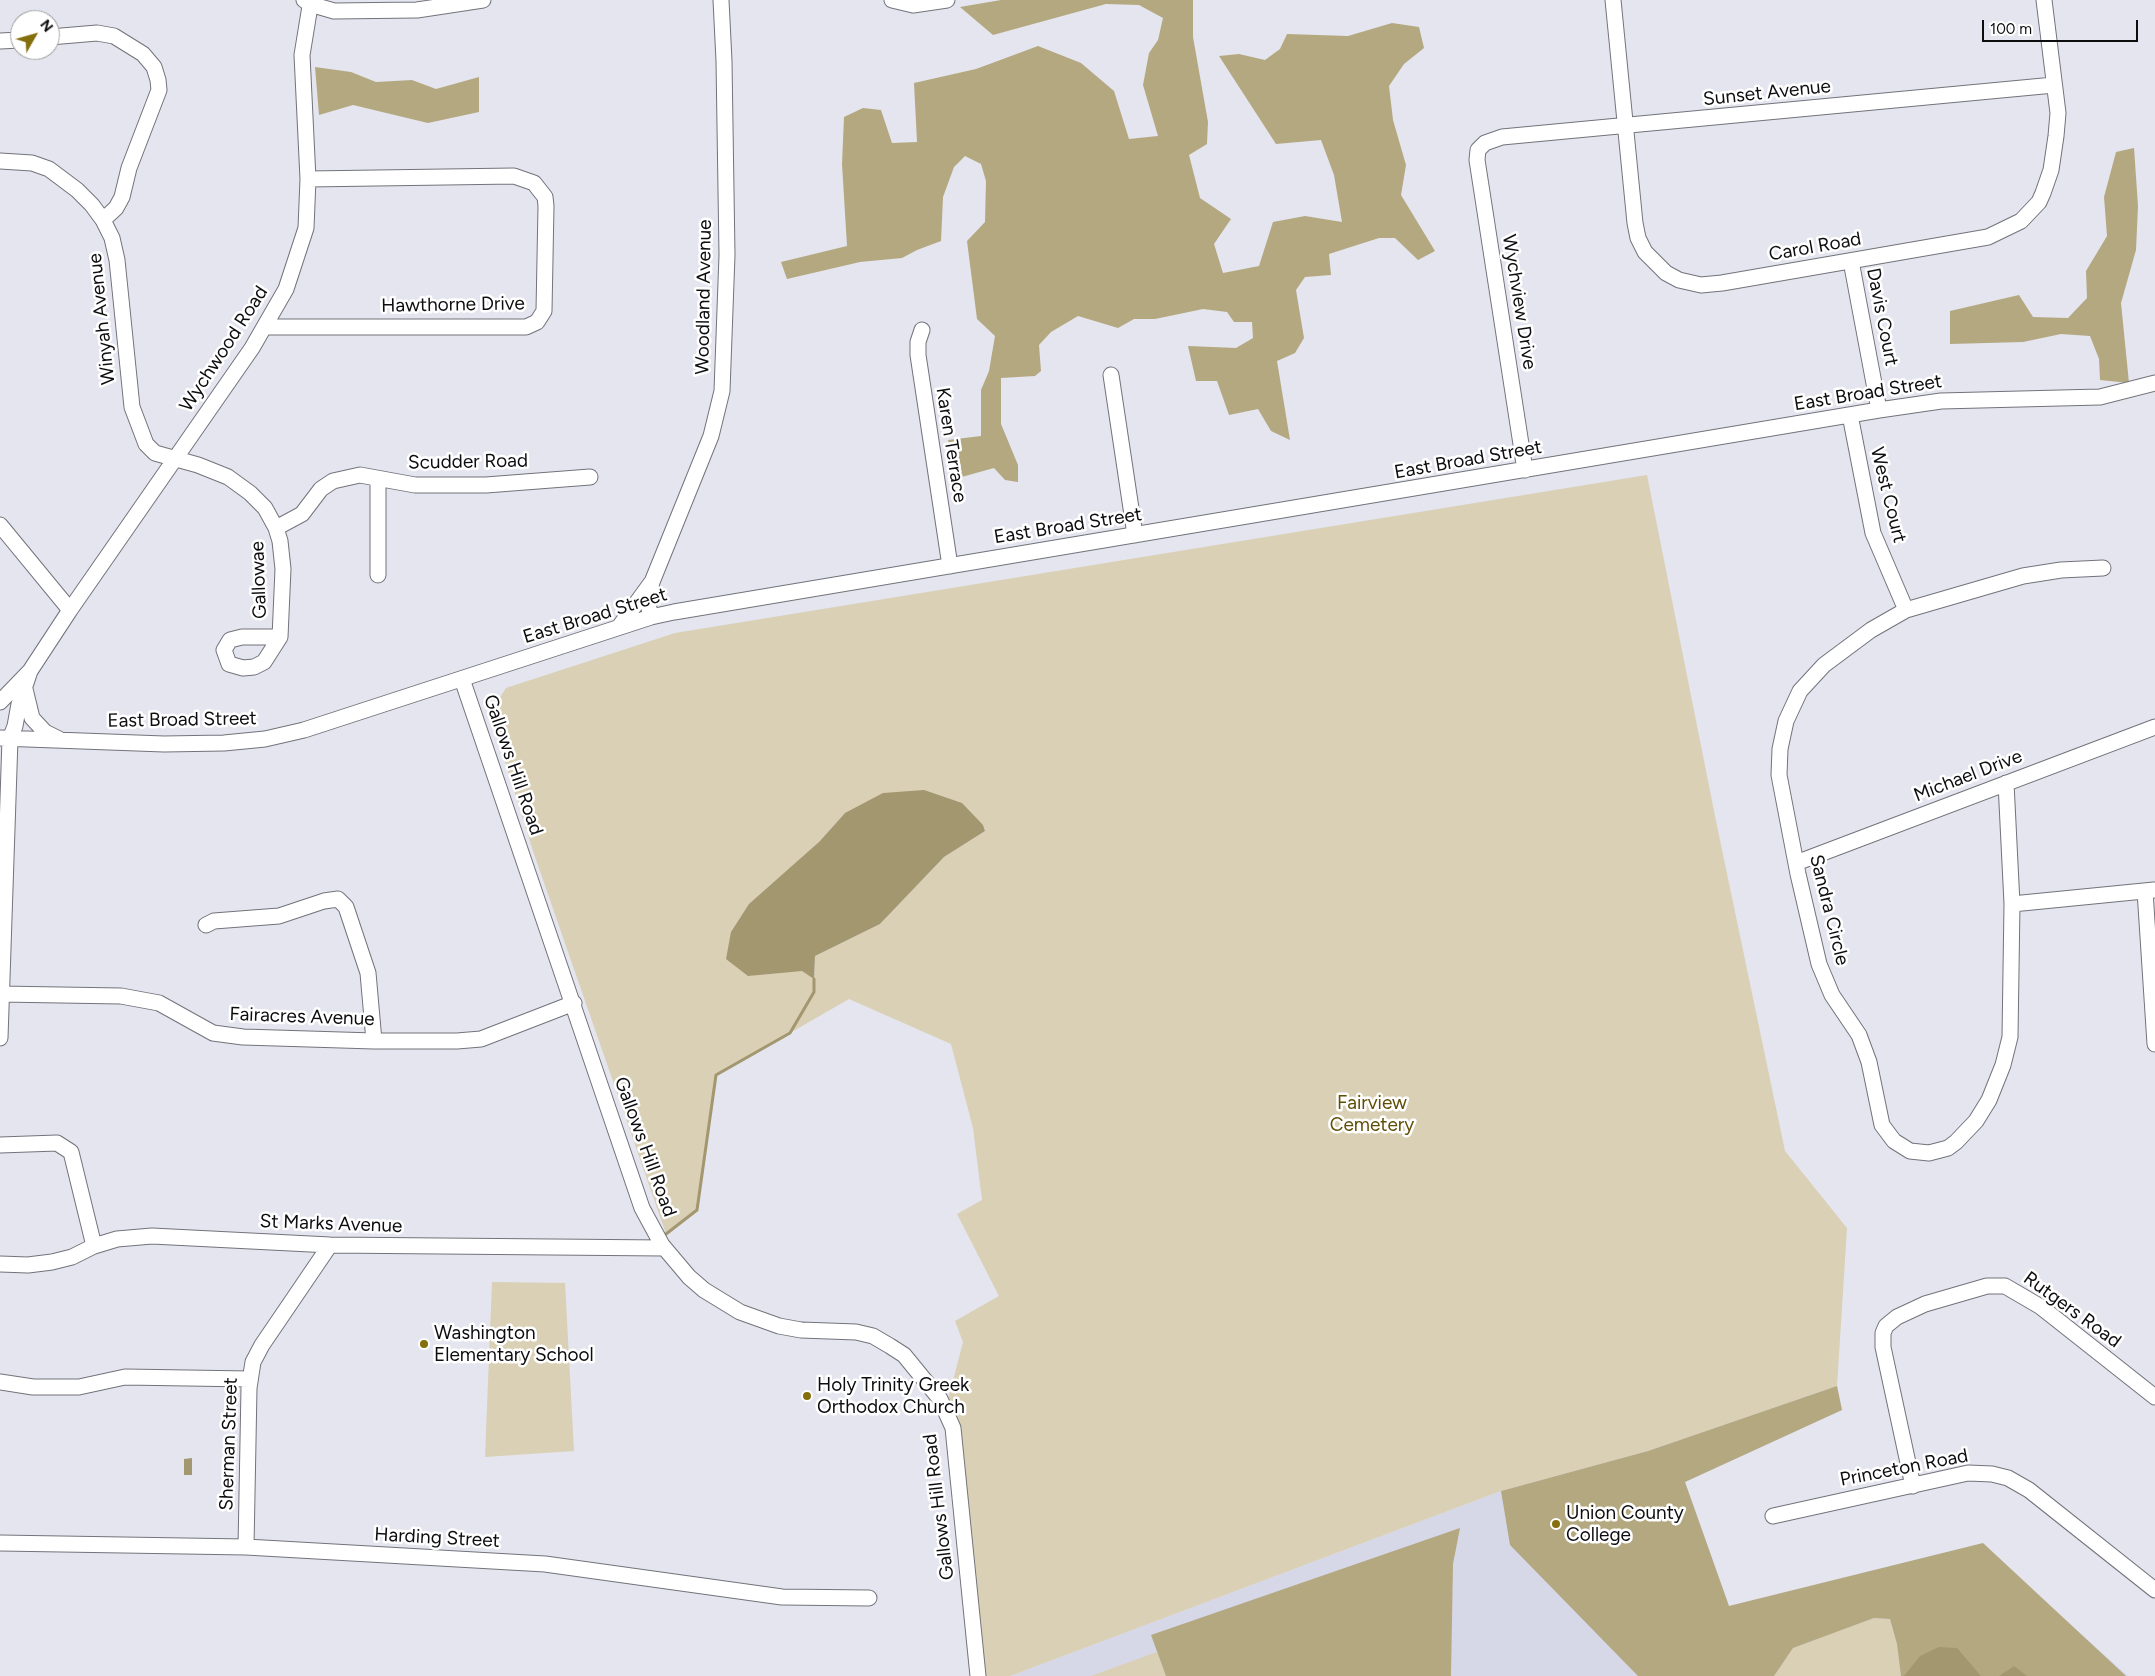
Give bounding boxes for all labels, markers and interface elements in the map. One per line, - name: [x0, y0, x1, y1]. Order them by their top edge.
- north arrow: [10, 10, 60, 60]
- scale bar: [1985, 10, 2141, 42]
- text: N: [36, 17, 56, 36]
- text: 100 m: [1990, 20, 2032, 38]
- street label: Sunset Avenue: [1702, 75, 1832, 111]
- street label: Woodland Avenue: [691, 219, 717, 375]
- street label: Carol Road: [1767, 228, 1863, 266]
- street label: Wychview Drive: [1497, 233, 1541, 371]
- street label: Winyah Avenue: [84, 252, 120, 386]
- street label: Davis Court: [1861, 266, 1903, 368]
- street label: Wychwood Road: [175, 282, 273, 416]
- street label: Hawthorne Drive: [381, 292, 525, 318]
- street label: East Broad Street: [1792, 370, 1944, 416]
- street label: Karen Terrace: [931, 386, 971, 504]
- street label: East Broad Street: [1392, 436, 1544, 484]
- street label: West Court: [1865, 445, 1911, 545]
- street label: Scudder Road: [408, 450, 528, 474]
- street label: East Broad Street: [992, 503, 1144, 549]
- street label: Gallowae: [246, 541, 272, 619]
- street label: East Broad Street: [520, 583, 670, 649]
- street label: Gallows Hill Road: [478, 692, 548, 838]
- street label: East Broad Street: [107, 707, 257, 733]
- street label: Michael Drive: [1911, 745, 2025, 807]
- street label: Sandra Circle: [1804, 852, 1854, 968]
- street label: Fairacres Avenue: [229, 1003, 375, 1031]
- street label: Gallows Hill Road: [609, 1074, 681, 1220]
- park label: Fairview Cemetery: [1330, 1092, 1414, 1136]
- street label: St Marks Avenue: [259, 1210, 403, 1238]
- street label: Rutgers Road: [2019, 1267, 2125, 1353]
- place label: Washington Elementary School: [434, 1322, 594, 1366]
- marker: Washington Elementary School: [418, 1338, 430, 1350]
- place label: Holy Trinity Greek Orthodox Church: [817, 1374, 969, 1418]
- street label: Sherman Street: [215, 1377, 243, 1511]
- marker: Holy Trinity Greek Orthodox Church: [801, 1390, 813, 1402]
- street label: Gallows Hill Road: [919, 1433, 959, 1581]
- street label: Princeton Road: [1838, 1444, 1970, 1492]
- place label: Union County College: [1566, 1502, 1684, 1546]
- marker: Union County College: [1550, 1518, 1562, 1530]
- street label: Harding Street: [374, 1523, 500, 1553]

